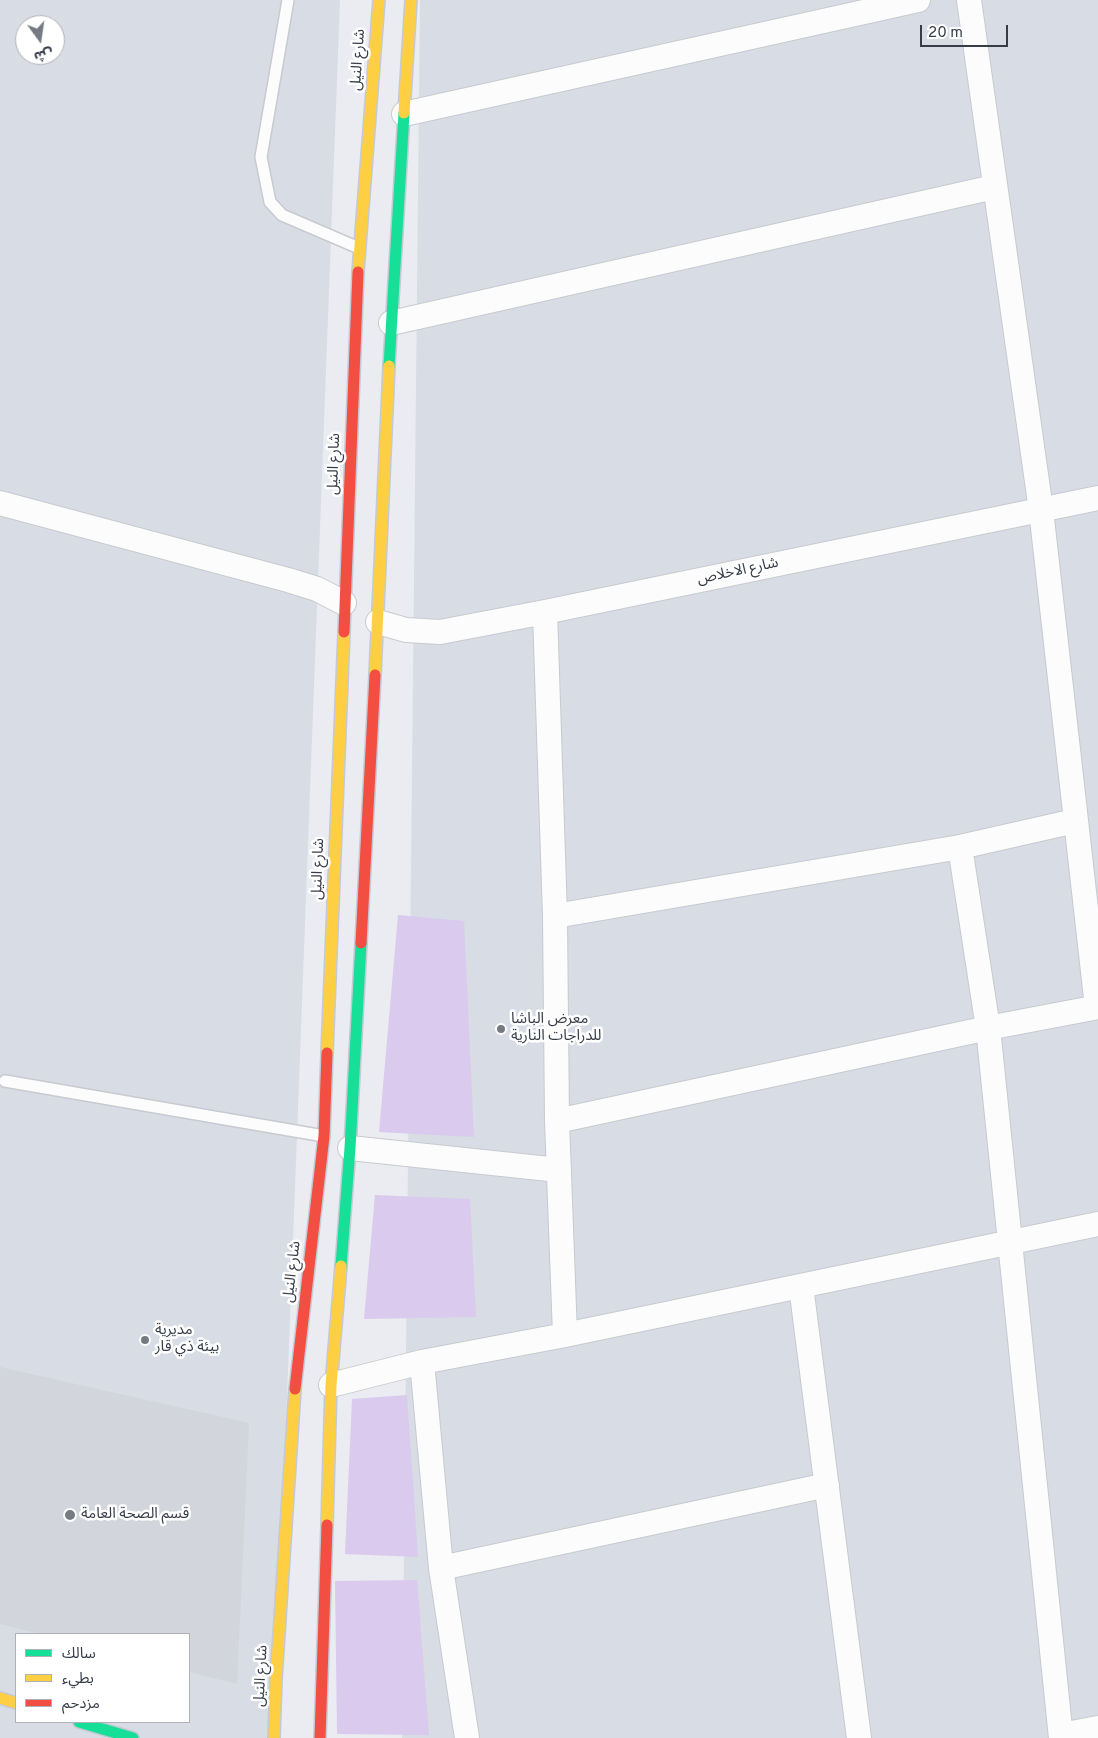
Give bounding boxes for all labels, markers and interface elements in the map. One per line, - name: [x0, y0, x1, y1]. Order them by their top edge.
- north arrow: [15, 15, 65, 65]
- scale bar: [923, 15, 1010, 47]
- text: 20 m: [928, 24, 963, 43]
- street label: شارع النيل: [348, 28, 370, 92]
- text: ش: [32, 44, 55, 65]
- street label: شارع النيل: [325, 433, 345, 495]
- street label: شارع الاخلاص: [696, 555, 780, 589]
- street label: شارع النيل: [309, 838, 329, 900]
- place label: معرض الباشا للدراجات النارية: [511, 1011, 602, 1046]
- marker: معرض الباشا للدراجات النارية: [495, 1023, 507, 1035]
- street label: شارع النيل: [280, 1240, 306, 1304]
- place label: مديرية بيئة ذي قار: [155, 1322, 219, 1357]
- marker: مديرية بيئة ذي قار: [139, 1334, 151, 1346]
- place label: قسم الصحة العامة: [81, 1506, 189, 1524]
- marker: قسم الصحة العامة: [63, 1508, 77, 1522]
- legend: [15, 1633, 190, 1723]
- text: سالك: [62, 1645, 96, 1664]
- street label: شارع النيل: [251, 1645, 273, 1707]
- text: بطيء: [62, 1670, 94, 1689]
- text: مزدحم: [62, 1695, 100, 1714]

